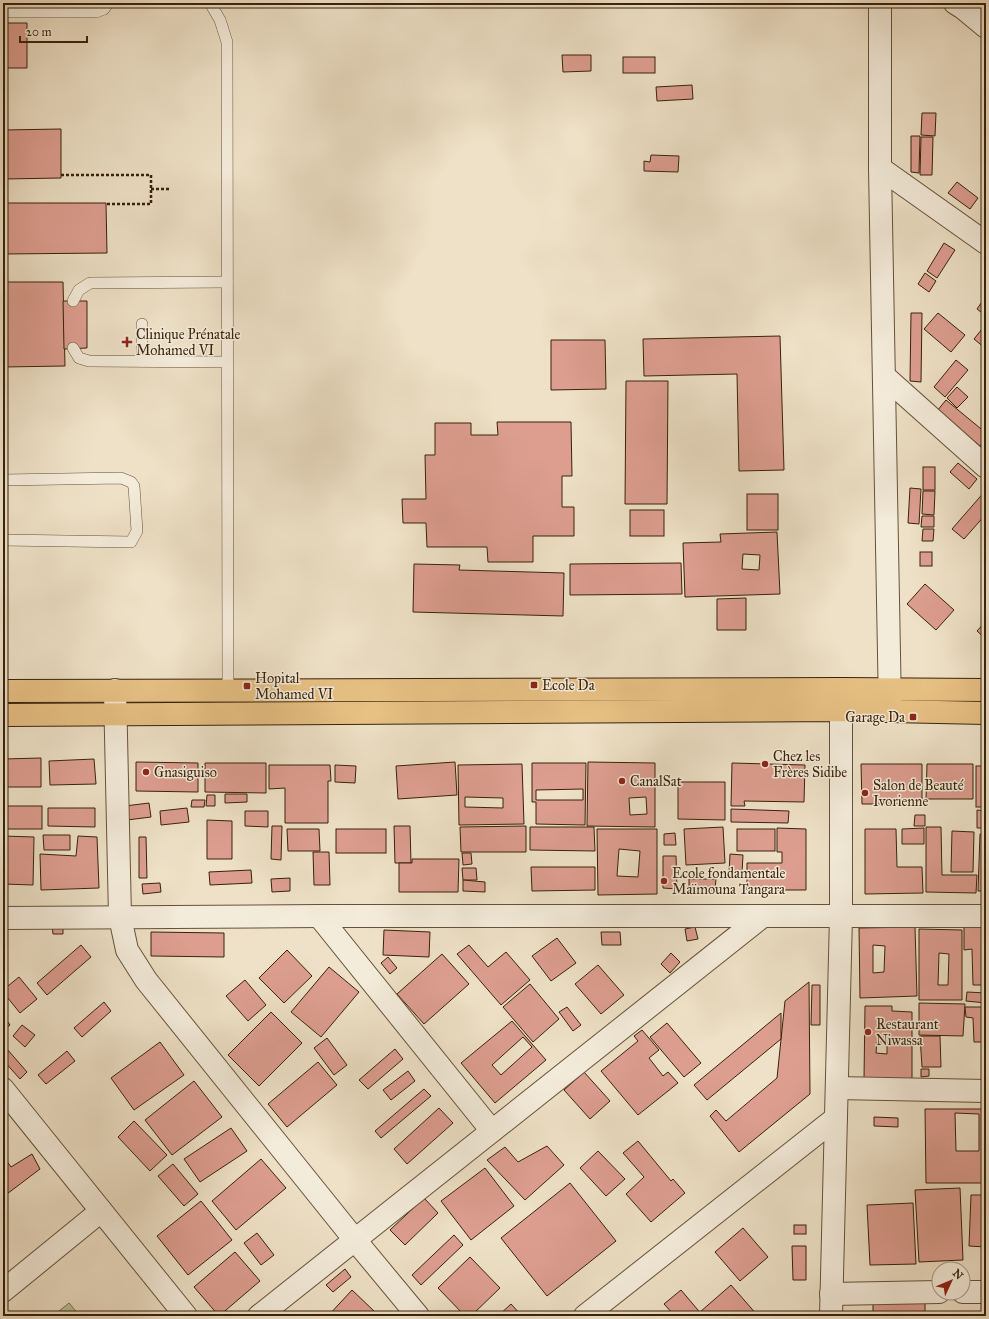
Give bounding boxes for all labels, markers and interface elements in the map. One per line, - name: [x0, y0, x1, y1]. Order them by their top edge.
- scale bar: [20, 18, 87, 44]
- text: 20 m: [26, 25, 52, 39]
- place label: Clinique Prénatale Mohamed VI: [136, 326, 241, 359]
- marker: Clinique Prénatale Mohamed VI: [121, 336, 133, 348]
- place label: Hopital Mohamed VI: [255, 670, 333, 703]
- place label: Ecole Da: [542, 677, 595, 694]
- marker: Ecole Da: [529, 680, 539, 690]
- marker: Hopital Mohamed VI: [242, 681, 252, 691]
- place label: Garage Da: [845, 709, 905, 726]
- marker: Garage Da: [908, 712, 918, 722]
- place label: Chez les Frères Sidibe: [773, 748, 847, 781]
- marker: Chez les Frères Sidibe: [760, 759, 770, 769]
- place label: Gnasiguiso: [154, 764, 217, 781]
- marker: Gnasiguiso: [141, 767, 151, 777]
- place label: CanalSat: [630, 773, 682, 790]
- marker: CanalSat: [617, 776, 627, 786]
- place label: Salon de Beauté Ivorienne: [873, 777, 964, 810]
- marker: Salon de Beauté Ivorienne: [860, 788, 870, 798]
- place label: Ecole fondamentale Maïmouna Tangara: [672, 865, 786, 898]
- marker: Ecole fondamentale Maïmouna Tangara: [659, 876, 669, 886]
- place label: Restaurant Niwassa: [876, 1016, 939, 1049]
- marker: Restaurant Niwassa: [863, 1027, 873, 1037]
- north arrow: [931, 1261, 971, 1301]
- text: N: [950, 1267, 966, 1283]

